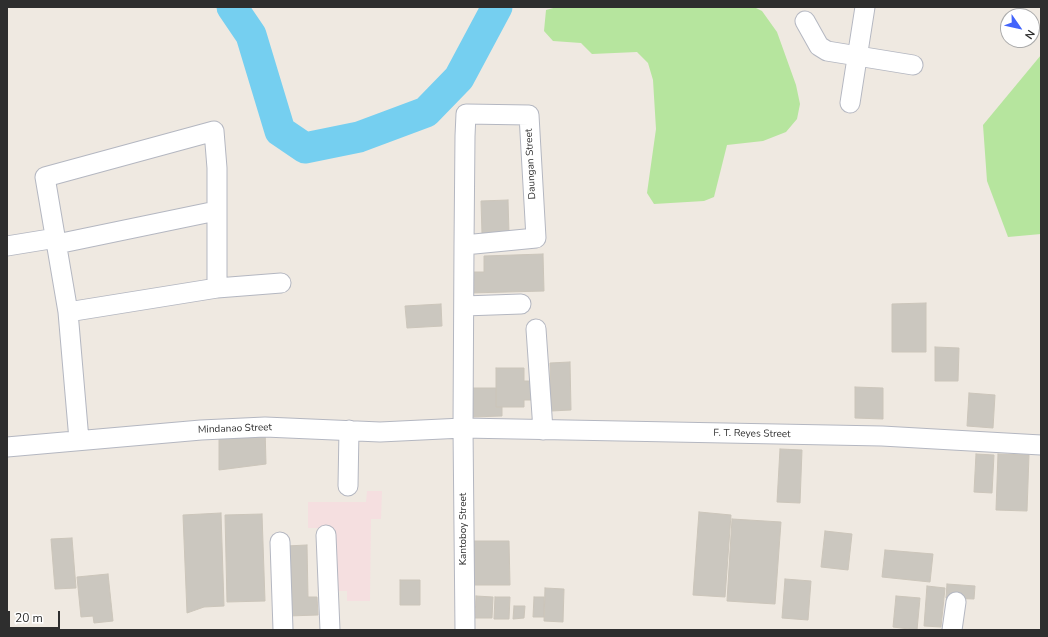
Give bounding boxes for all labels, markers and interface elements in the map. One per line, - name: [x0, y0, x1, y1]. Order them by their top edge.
- north arrow: [1000, 8, 1040, 48]
- text: N: [1021, 27, 1038, 42]
- street label: Daungan Street: [523, 128, 539, 200]
- street label: Mindanao Street: [198, 422, 272, 436]
- street label: F. T. Reyes Street: [713, 427, 791, 441]
- street label: Kantoboy Street: [458, 493, 470, 565]
- scale bar: [10, 603, 62, 629]
- text: 20 m: [15, 610, 43, 626]

